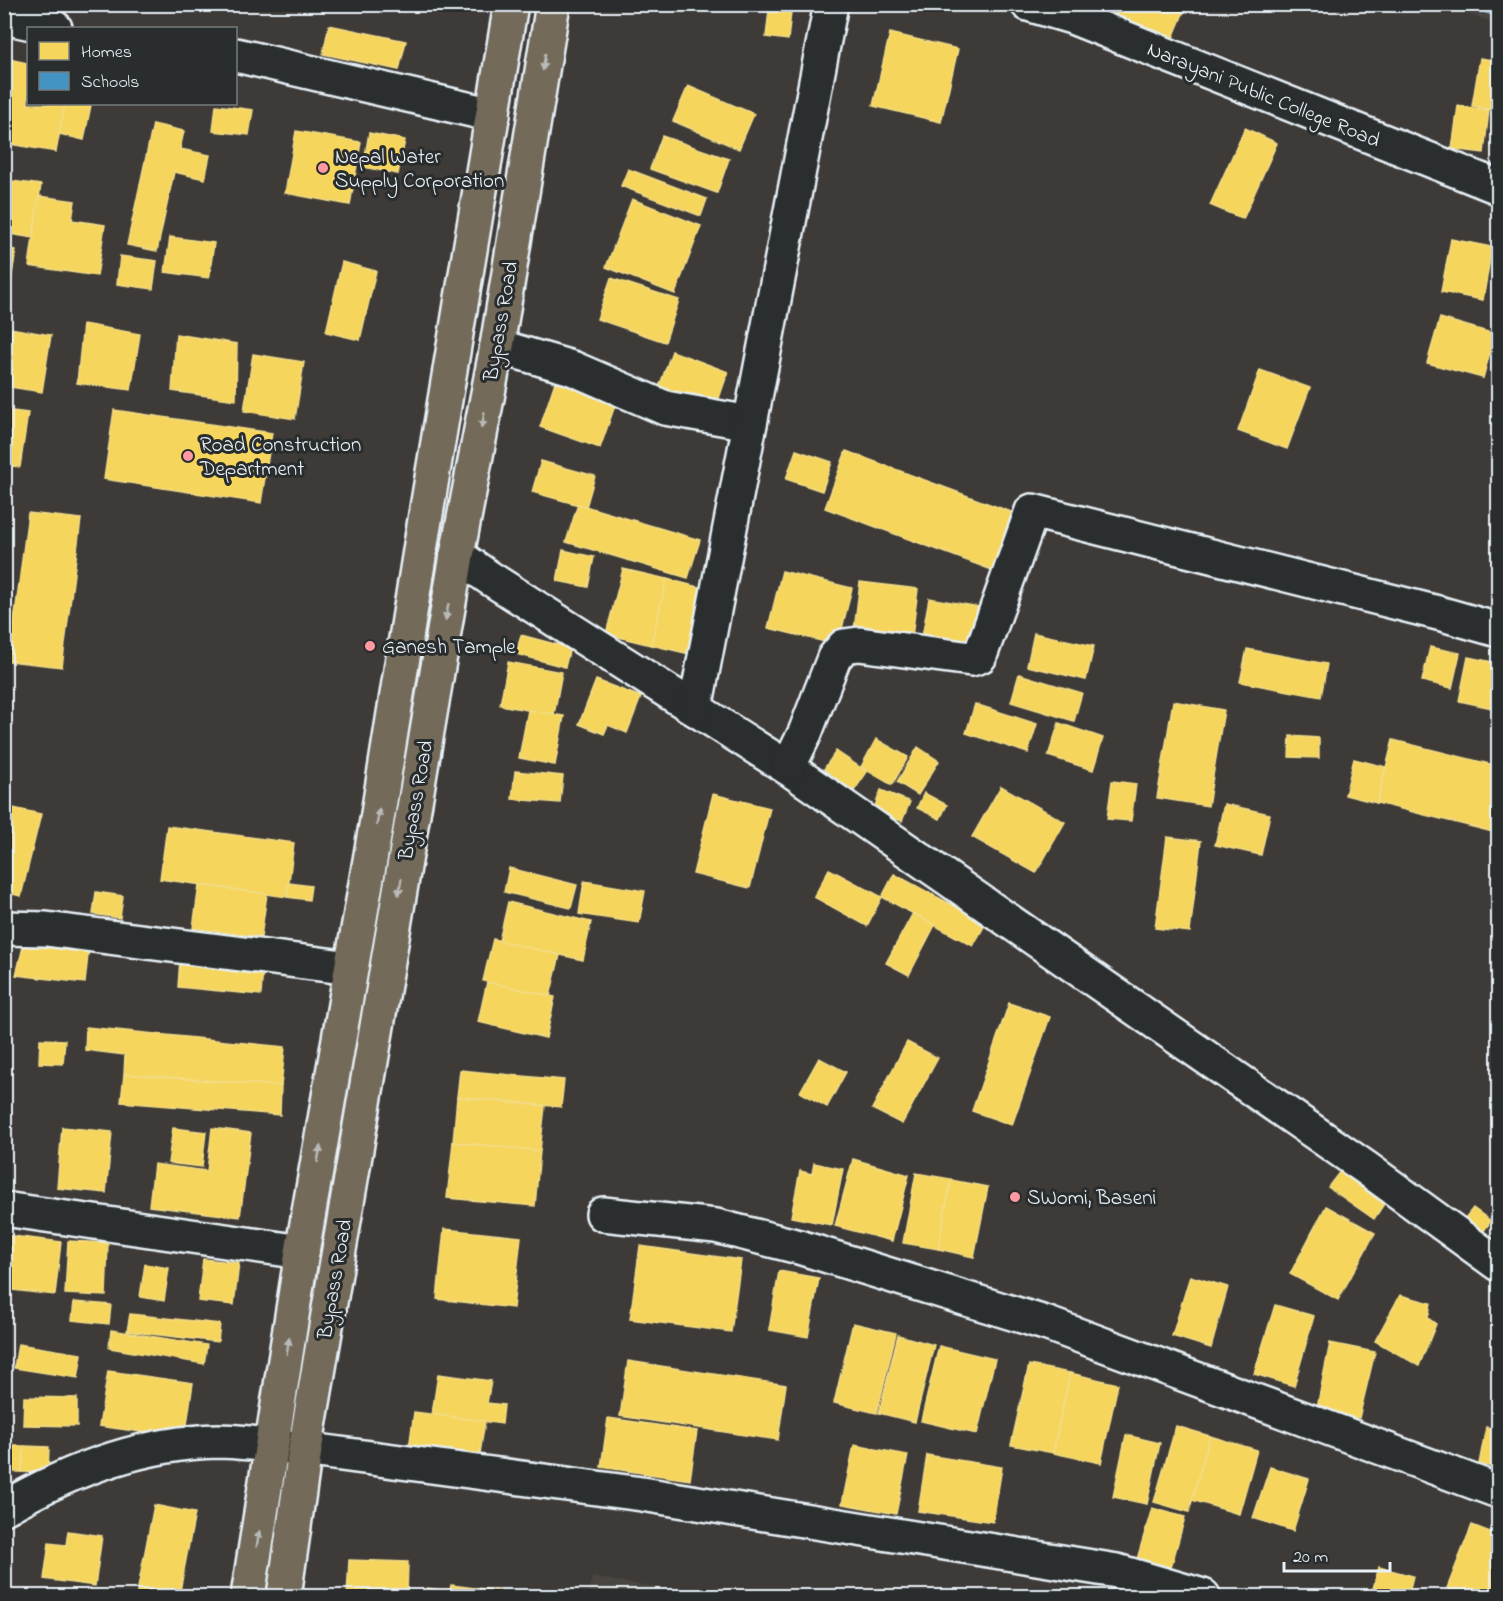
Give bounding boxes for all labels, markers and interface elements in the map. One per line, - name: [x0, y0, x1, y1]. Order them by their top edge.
- legend: [27, 27, 237, 105]
- street label: Narayani Public College Road: [1141, 35, 1384, 158]
- text: Homes: [81, 40, 132, 66]
- one-way arrow: [539, 53, 548, 72]
- text: Schools: [81, 70, 139, 96]
- place label: Nepal Water Supply Corporation: [335, 143, 504, 199]
- marker: Nepal Water Supply Corporation: [316, 161, 330, 175]
- street label: Bypass Road: [477, 259, 529, 385]
- one-way arrow: [478, 411, 487, 430]
- place label: Road Construction Department: [199, 431, 361, 485]
- marker: Road Construction Department: [181, 449, 195, 463]
- one-way arrow: [442, 602, 451, 621]
- place label: Ganesh Tample: [382, 633, 516, 663]
- marker: Ganesh Tample: [363, 639, 377, 653]
- street label: Bypass Road: [392, 738, 444, 864]
- one-way arrow: [373, 807, 382, 826]
- one-way arrow: [396, 877, 405, 896]
- one-way arrow: [315, 1144, 324, 1163]
- place label: SWomi, Baseni: [1027, 1184, 1156, 1214]
- marker: SWomi, Baseni: [1008, 1190, 1022, 1204]
- street label: Bypass Road: [311, 1217, 363, 1343]
- one-way arrow: [284, 1337, 293, 1356]
- one-way arrow: [253, 1529, 262, 1548]
- scale bar: [1284, 1535, 1390, 1573]
- text: 20 m: [1293, 1545, 1328, 1571]

